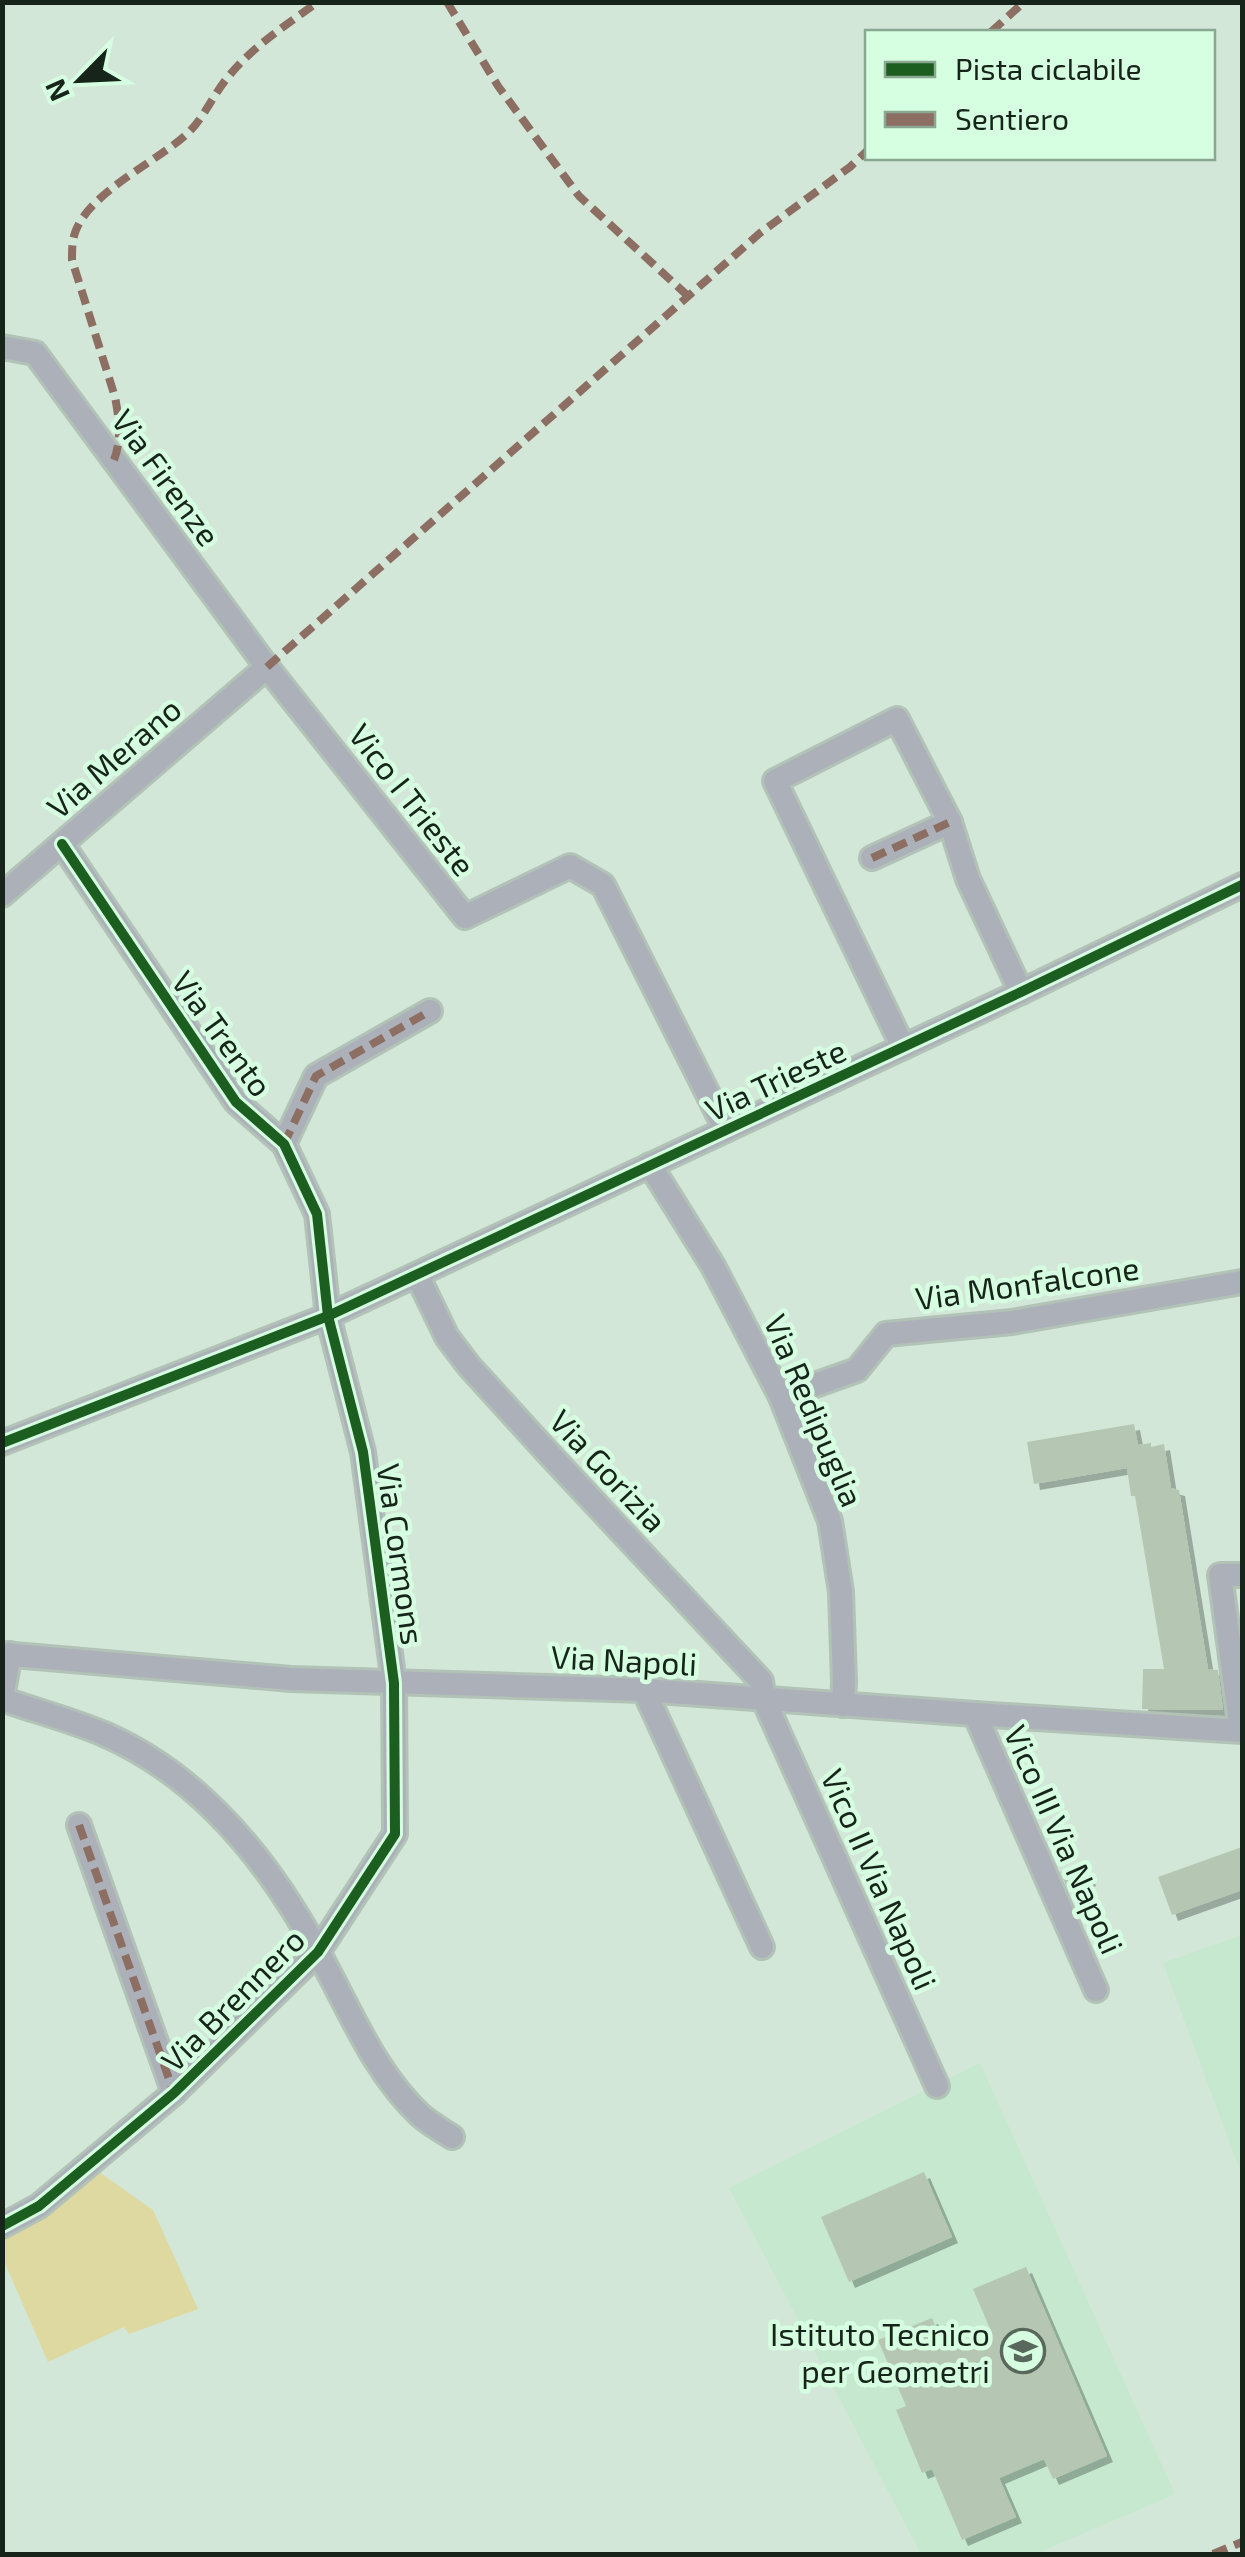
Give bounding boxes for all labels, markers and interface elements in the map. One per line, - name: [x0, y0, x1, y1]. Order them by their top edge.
- north arrow: [30, 30, 130, 130]
- legend: [865, 30, 1215, 160]
- text: Pista ciclabile: [955, 50, 1142, 86]
- text: N: [37, 74, 76, 107]
- text: Sentiero: [955, 100, 1069, 136]
- street label: Via Firenze: [105, 402, 229, 552]
- street label: Via Merano: [38, 689, 188, 825]
- street label: Vico I Trieste: [342, 716, 484, 882]
- street label: Via Trento: [165, 963, 281, 1103]
- street label: Via Trieste: [699, 1030, 851, 1128]
- street label: Via Monfalcone: [913, 1247, 1141, 1317]
- street label: Via Redipuglia: [757, 1308, 873, 1512]
- street label: Via Gorizia: [543, 1401, 675, 1539]
- street label: Via Cormons: [370, 1461, 434, 1647]
- street label: Via Napoli: [550, 1636, 698, 1682]
- street label: Vico III Via Napoli: [998, 1719, 1132, 1959]
- street label: Vico II Via Napoli: [814, 1763, 946, 1995]
- street label: Via Brennero: [153, 1920, 311, 2078]
- place label: Istituto Tecnico per Geometri: [770, 2314, 990, 2389]
- school or university icon: Istituto Tecnico per Geometri: [1000, 2328, 1046, 2374]

